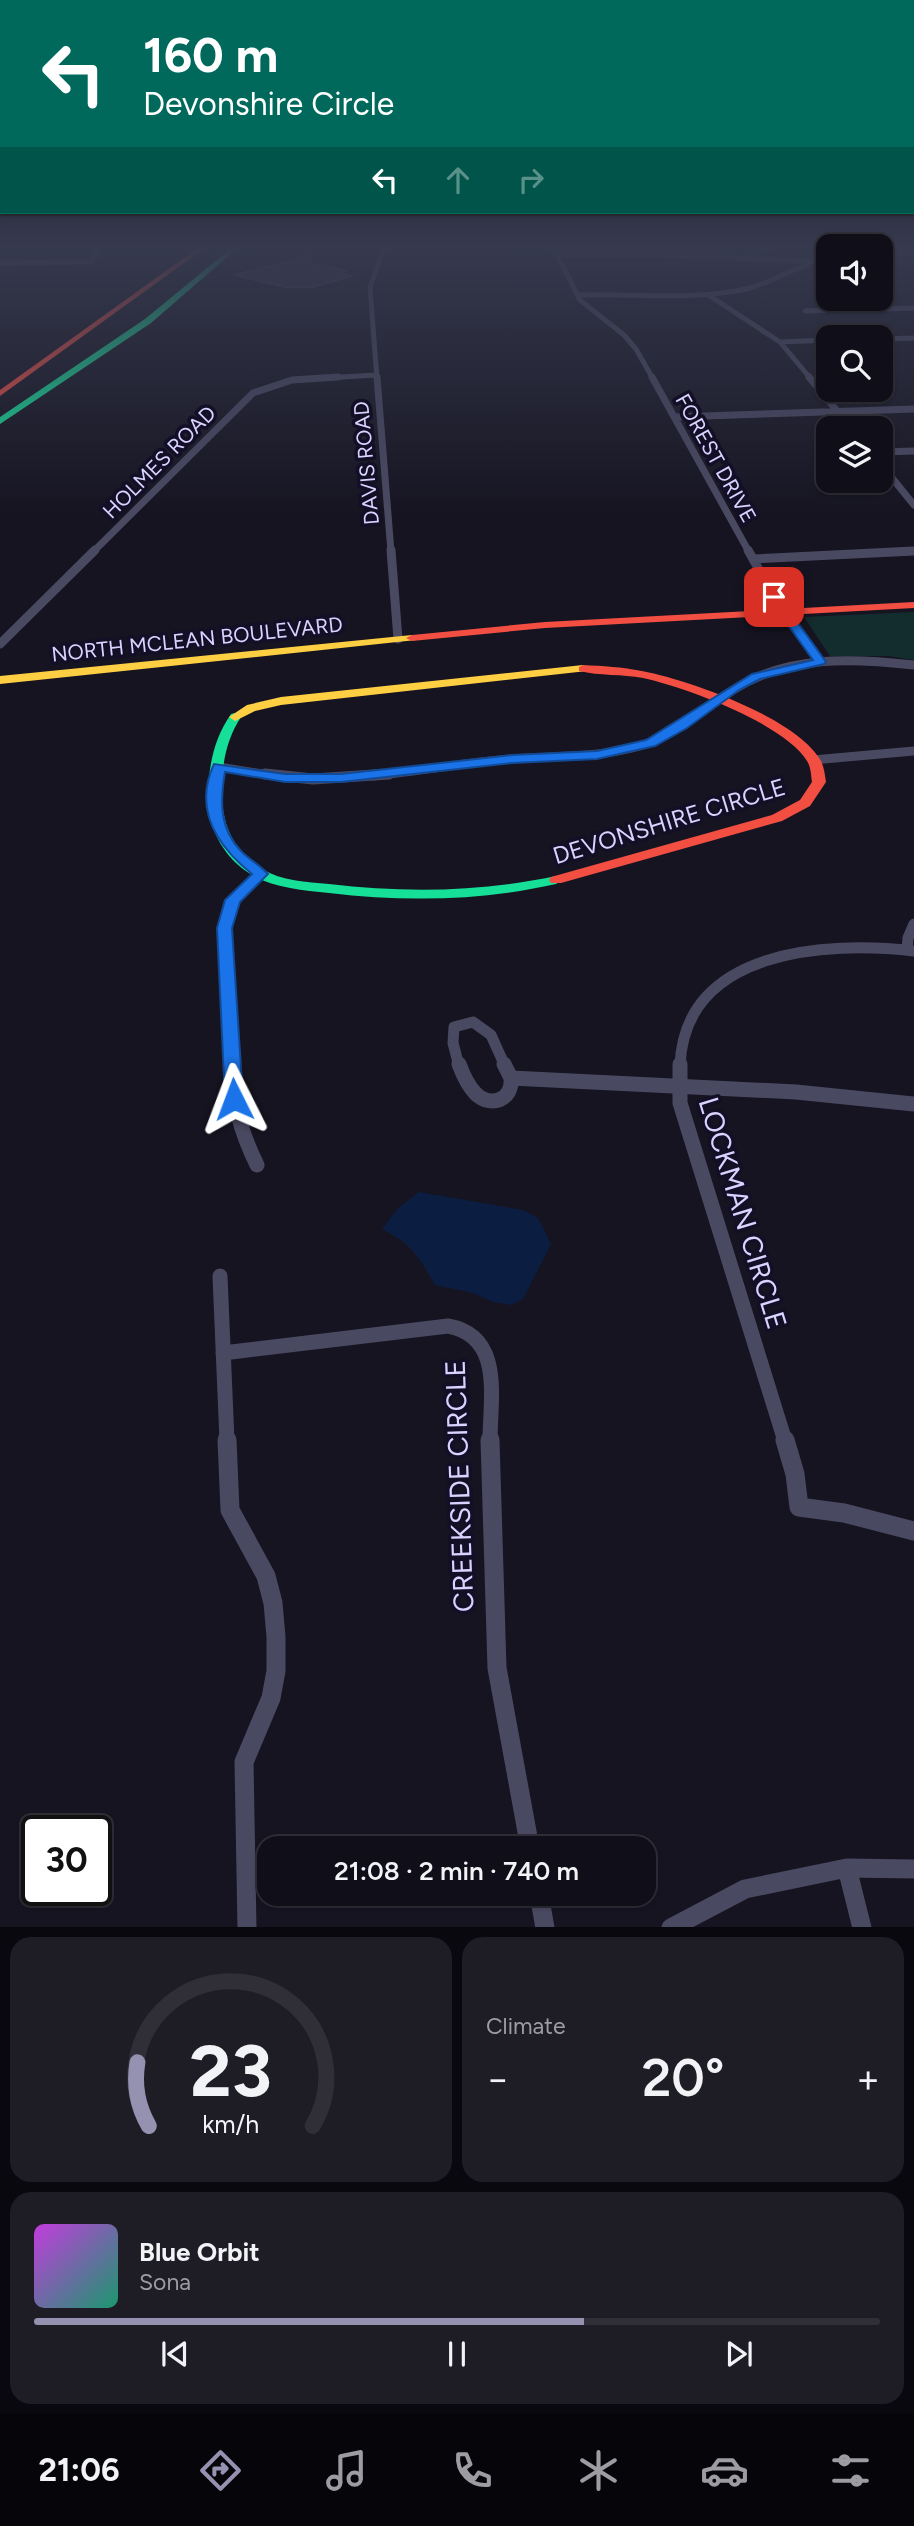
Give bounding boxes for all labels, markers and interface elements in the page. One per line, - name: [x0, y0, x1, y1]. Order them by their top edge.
- text: 160 m: [143, 25, 278, 84]
- icon: left: [28, 28, 119, 119]
- text: Devonshire Circle: [143, 85, 394, 123]
- icon: left: [366, 161, 404, 199]
- icon: ahead: [439, 161, 477, 199]
- icon: right: [512, 161, 550, 199]
- map controls: [816, 234, 893, 493]
- button: sound: [816, 234, 893, 311]
- button: search: [816, 325, 893, 402]
- street label: FOREST DRIVE: [670, 389, 762, 527]
- street label: HOLMES ROAD: [97, 400, 221, 524]
- street label: DAVIS ROAD: [348, 400, 384, 526]
- button: layers: [816, 416, 893, 493]
- pin: [744, 567, 804, 627]
- icon: arrive: [755, 578, 793, 616]
- street label: NORTH MCLEAN BOULEVARD: [50, 611, 344, 667]
- street label: DEVONSHIRE CIRCLE: [549, 772, 789, 870]
- position arrow: [197, 1062, 271, 1136]
- street label: LOCKMAN CIRCLE: [692, 1093, 794, 1333]
- street label: CREEKSIDE CIRCLE: [438, 1359, 480, 1613]
- speed limit sign: 30: [21, 1815, 112, 1906]
- text: 21:08 · 2 min · 740 m: [334, 1855, 579, 1887]
- text: Climate: [486, 2012, 565, 2040]
- text: 23: [190, 2027, 272, 2114]
- text: 20°: [642, 2047, 724, 2109]
- text: −: [486, 2056, 510, 2102]
- text: +: [856, 2056, 880, 2102]
- text: km/h: [202, 2108, 260, 2138]
- text: Blue Orbit: [139, 2236, 260, 2268]
- text: Sona: [139, 2268, 191, 2296]
- icon: previous: [156, 2335, 194, 2373]
- icon: pause: [438, 2335, 476, 2373]
- icon: next: [720, 2335, 758, 2373]
- icon: directions: [196, 2446, 245, 2495]
- icon: music: [322, 2446, 371, 2495]
- icon: phone: [448, 2446, 497, 2495]
- icon: climate: [574, 2446, 623, 2495]
- icon: car: [700, 2446, 749, 2495]
- icon: filters: [826, 2446, 875, 2495]
- text: 21:06: [39, 2451, 119, 2489]

